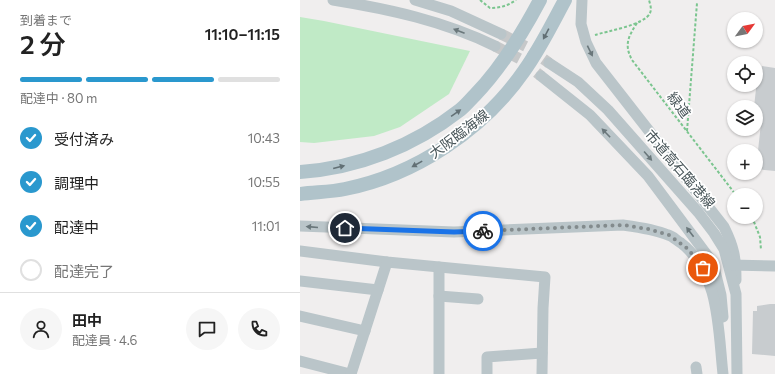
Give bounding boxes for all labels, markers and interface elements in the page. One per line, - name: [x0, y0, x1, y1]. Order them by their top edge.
- text: 到着まで: [20, 12, 72, 28]
- north arrow: [727, 12, 763, 48]
- map controls: [727, 12, 763, 224]
- text: 11:10–11:15: [205, 25, 280, 43]
- one-way arrow: [453, 27, 465, 33]
- text: 2 分: [20, 28, 66, 59]
- one-way arrow: [543, 28, 549, 40]
- one-way arrow: [587, 46, 593, 57]
- button: locate: [727, 56, 763, 92]
- street label: 緑道: [664, 88, 695, 121]
- text: 配達中 · 80 m: [20, 90, 97, 106]
- button: layers: [727, 100, 763, 136]
- street label: 大阪臨海線: [426, 106, 492, 161]
- one-way arrow: [450, 109, 461, 117]
- street label: 市道高石臨港線: [642, 126, 719, 211]
- icon: check: [20, 127, 42, 149]
- one-way arrow: [602, 127, 611, 138]
- text: 受付済み: [54, 130, 114, 148]
- text: 10:43: [248, 130, 280, 146]
- button: +: [727, 144, 763, 180]
- one-way arrow: [644, 150, 653, 161]
- one-way arrow: [411, 161, 423, 168]
- one-way arrow: [333, 164, 345, 170]
- icon: check: [20, 171, 42, 193]
- text: 調理中: [54, 174, 99, 192]
- text: 10:55: [248, 174, 280, 190]
- button: −: [727, 188, 763, 224]
- pin: [328, 211, 362, 245]
- courier: [463, 211, 503, 251]
- icon: check: [20, 215, 42, 237]
- icon: home: [334, 217, 356, 239]
- text: 配達中: [54, 218, 99, 236]
- text: 11:01: [252, 218, 280, 234]
- icon: bike: [472, 220, 494, 242]
- one-way arrow: [306, 223, 318, 230]
- one-way arrow: [686, 226, 694, 237]
- pin: [686, 251, 720, 285]
- icon: bag: [692, 257, 714, 279]
- text: 配達完了: [54, 262, 114, 280]
- button: person: [20, 308, 62, 350]
- button: chat: [186, 308, 228, 350]
- button: phone: [238, 308, 280, 350]
- text: 田中: [72, 311, 102, 329]
- text: 配達員 · 4.6: [72, 332, 138, 348]

